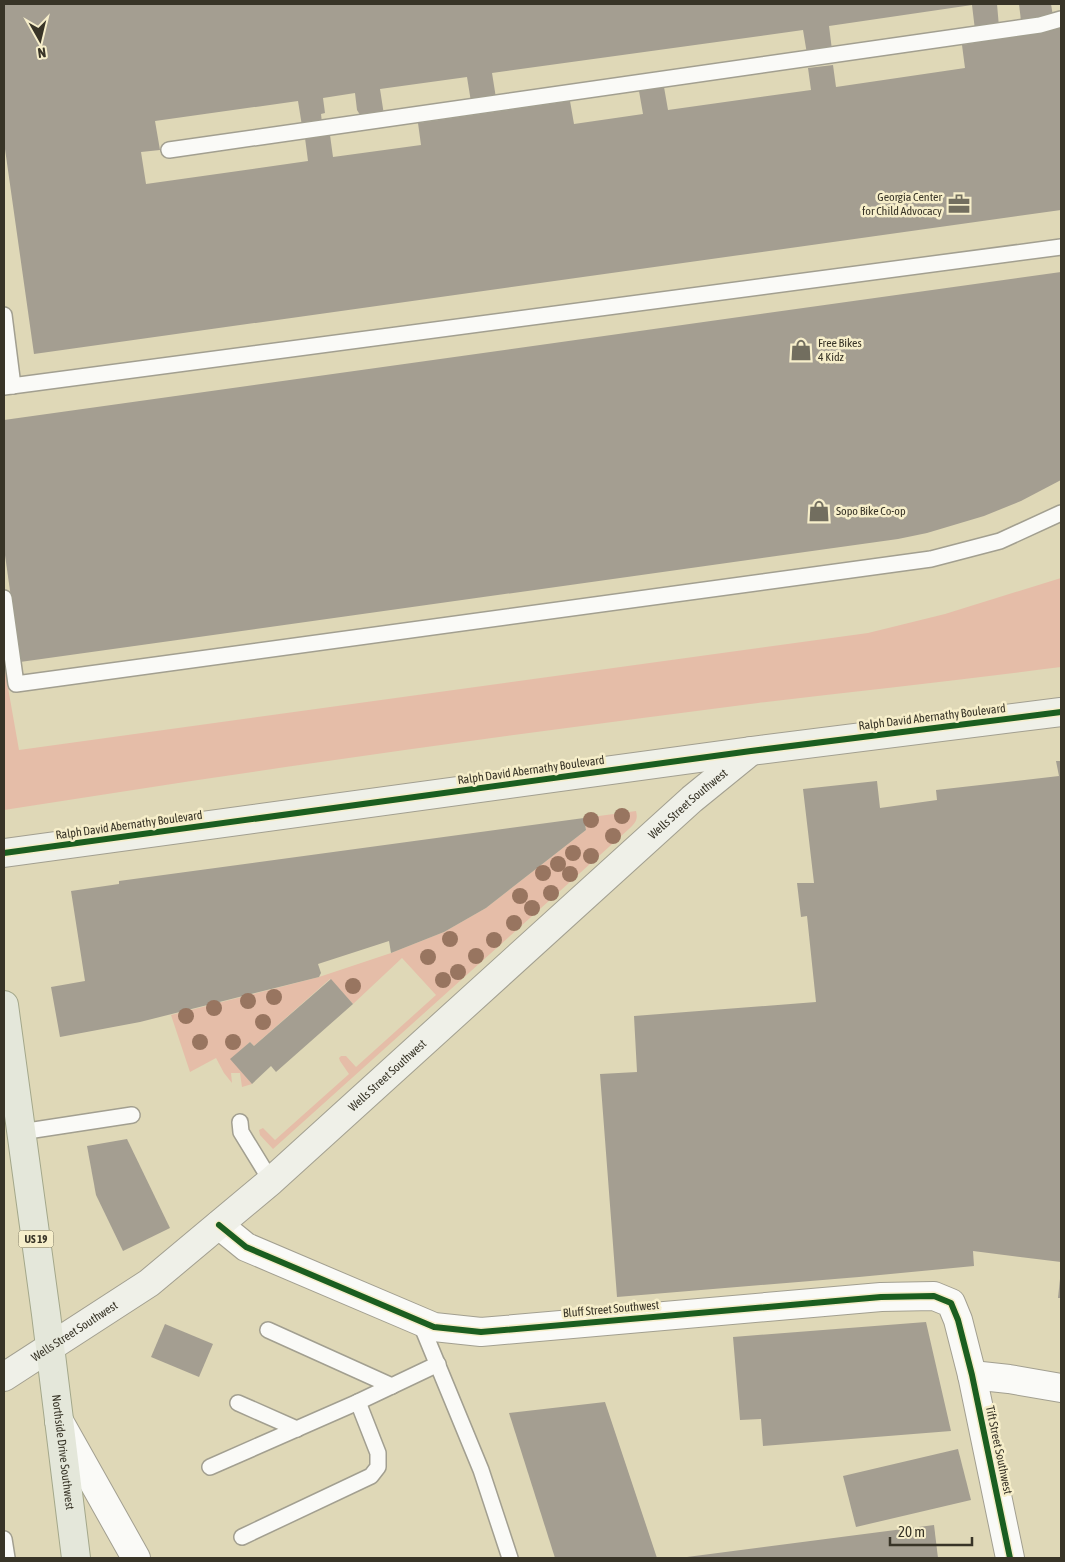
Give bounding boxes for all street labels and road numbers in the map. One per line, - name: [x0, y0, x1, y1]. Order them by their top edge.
- street label: Ralph David Abernathy Boulevard: [858, 701, 1006, 733]
- street label: Ralph David Abernathy Boulevard: [457, 753, 605, 787]
- street label: Wells Street Southwest: [646, 766, 731, 842]
- street label: Ralph David Abernathy Boulevard: [55, 808, 203, 842]
- street label: Wells Street Southwest: [346, 1036, 430, 1114]
- road number: US 19: [18, 1230, 54, 1248]
- street label: Wells Street Southwest: [29, 1298, 121, 1364]
- street label: Bluff Street Southwest: [562, 1298, 660, 1320]
- street label: Northside Drive Southwest: [49, 1394, 77, 1511]
- street label: Tift Street Southwest: [983, 1404, 1015, 1496]

